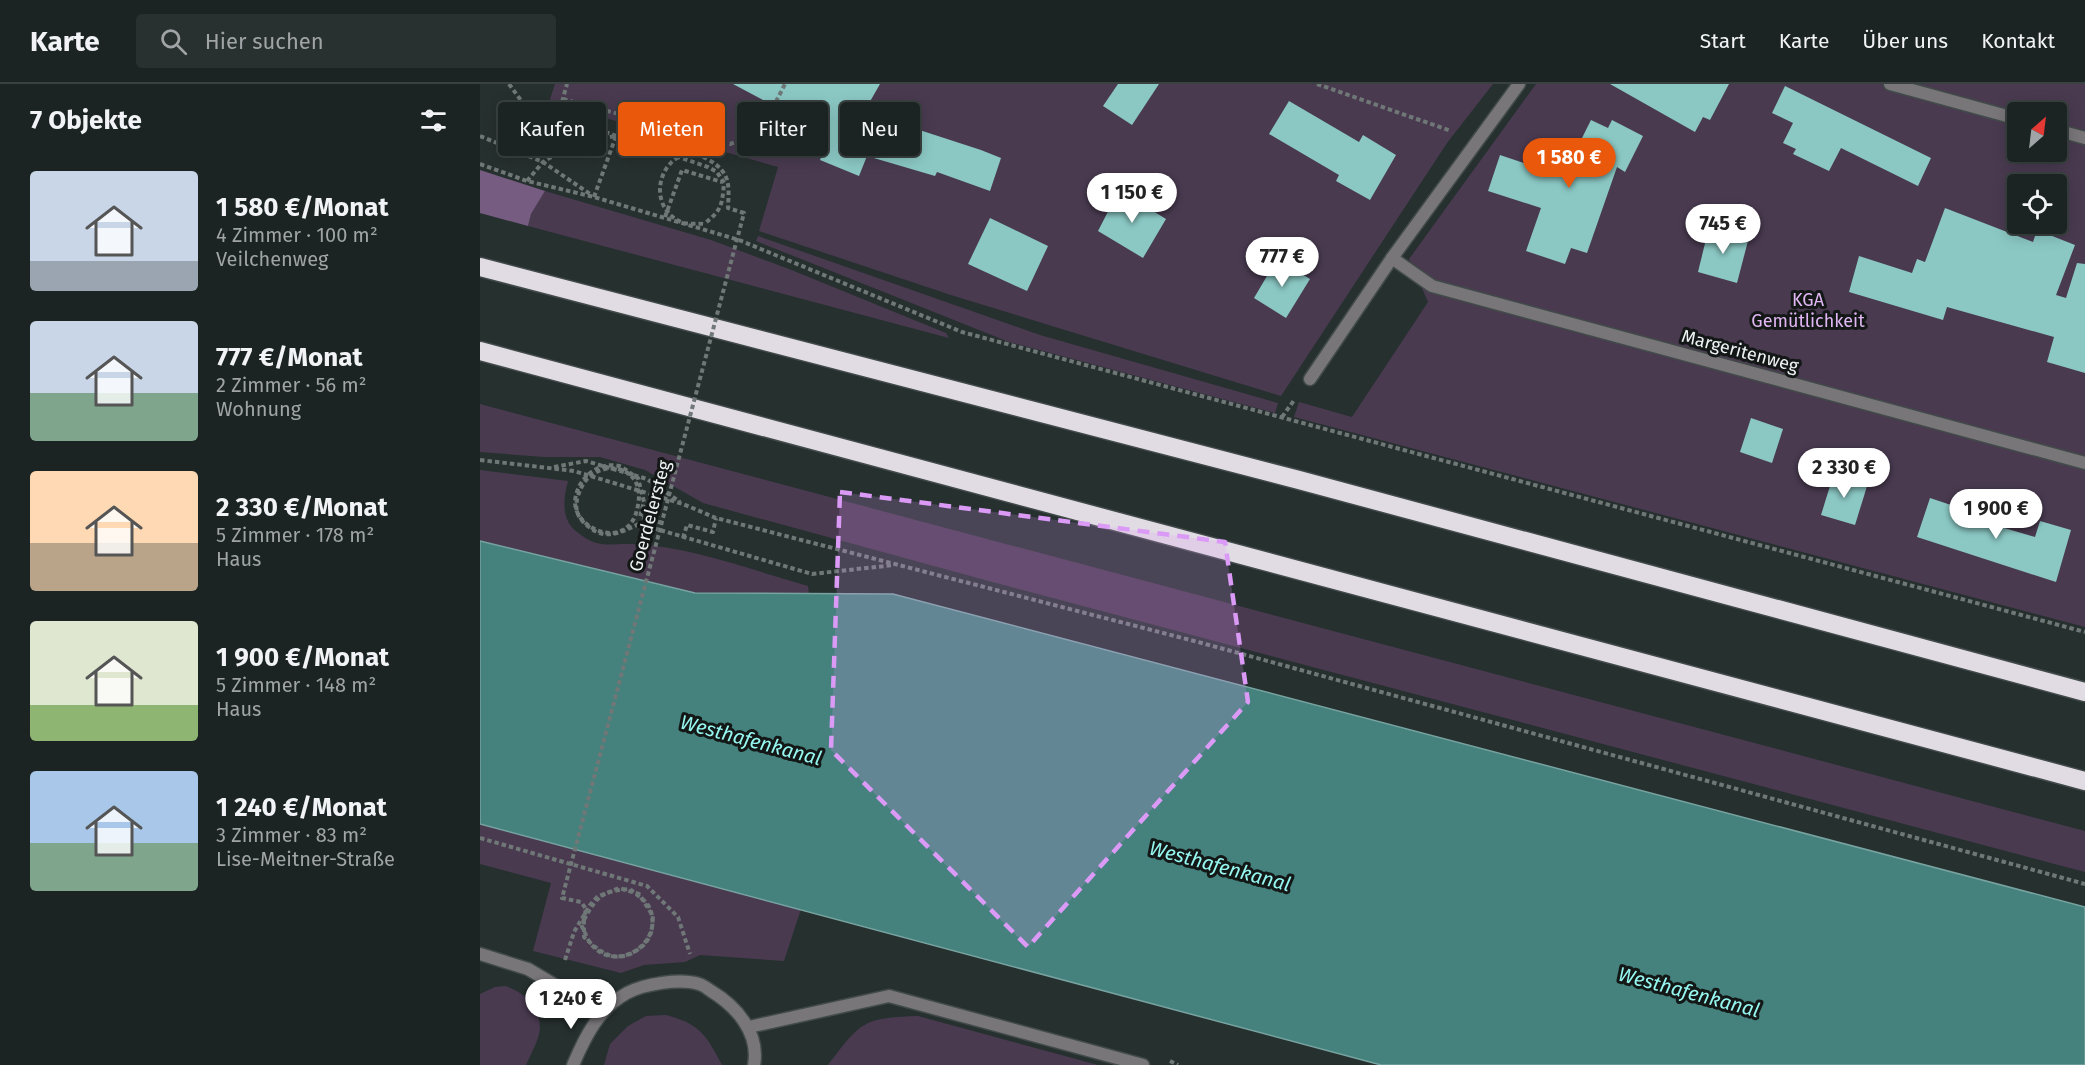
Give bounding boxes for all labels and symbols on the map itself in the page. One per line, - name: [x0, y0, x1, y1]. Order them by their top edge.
- north arrow: [2007, 102, 2067, 162]
- pin: 1 580 €: [1514, 138, 1624, 189]
- pin: 1 150 €: [1077, 173, 1187, 224]
- pin: 745 €: [1681, 204, 1765, 255]
- pin: 777 €: [1240, 237, 1324, 288]
- park label: KGA Gemütlichkeit: [1751, 289, 1865, 332]
- street label: Margeritenweg: [1679, 325, 1801, 377]
- pin: 2 330 €: [1789, 448, 1899, 499]
- street label: Goerdelersteg: [625, 457, 676, 574]
- pin: 1 900 €: [1941, 489, 2051, 540]
- water label: Westhafenkanal: [678, 710, 824, 770]
- water label: Westhafenkanal: [1147, 836, 1293, 896]
- water label: Westhafenkanal: [1616, 962, 1762, 1022]
- pin: 1 240 €: [516, 979, 626, 1030]

